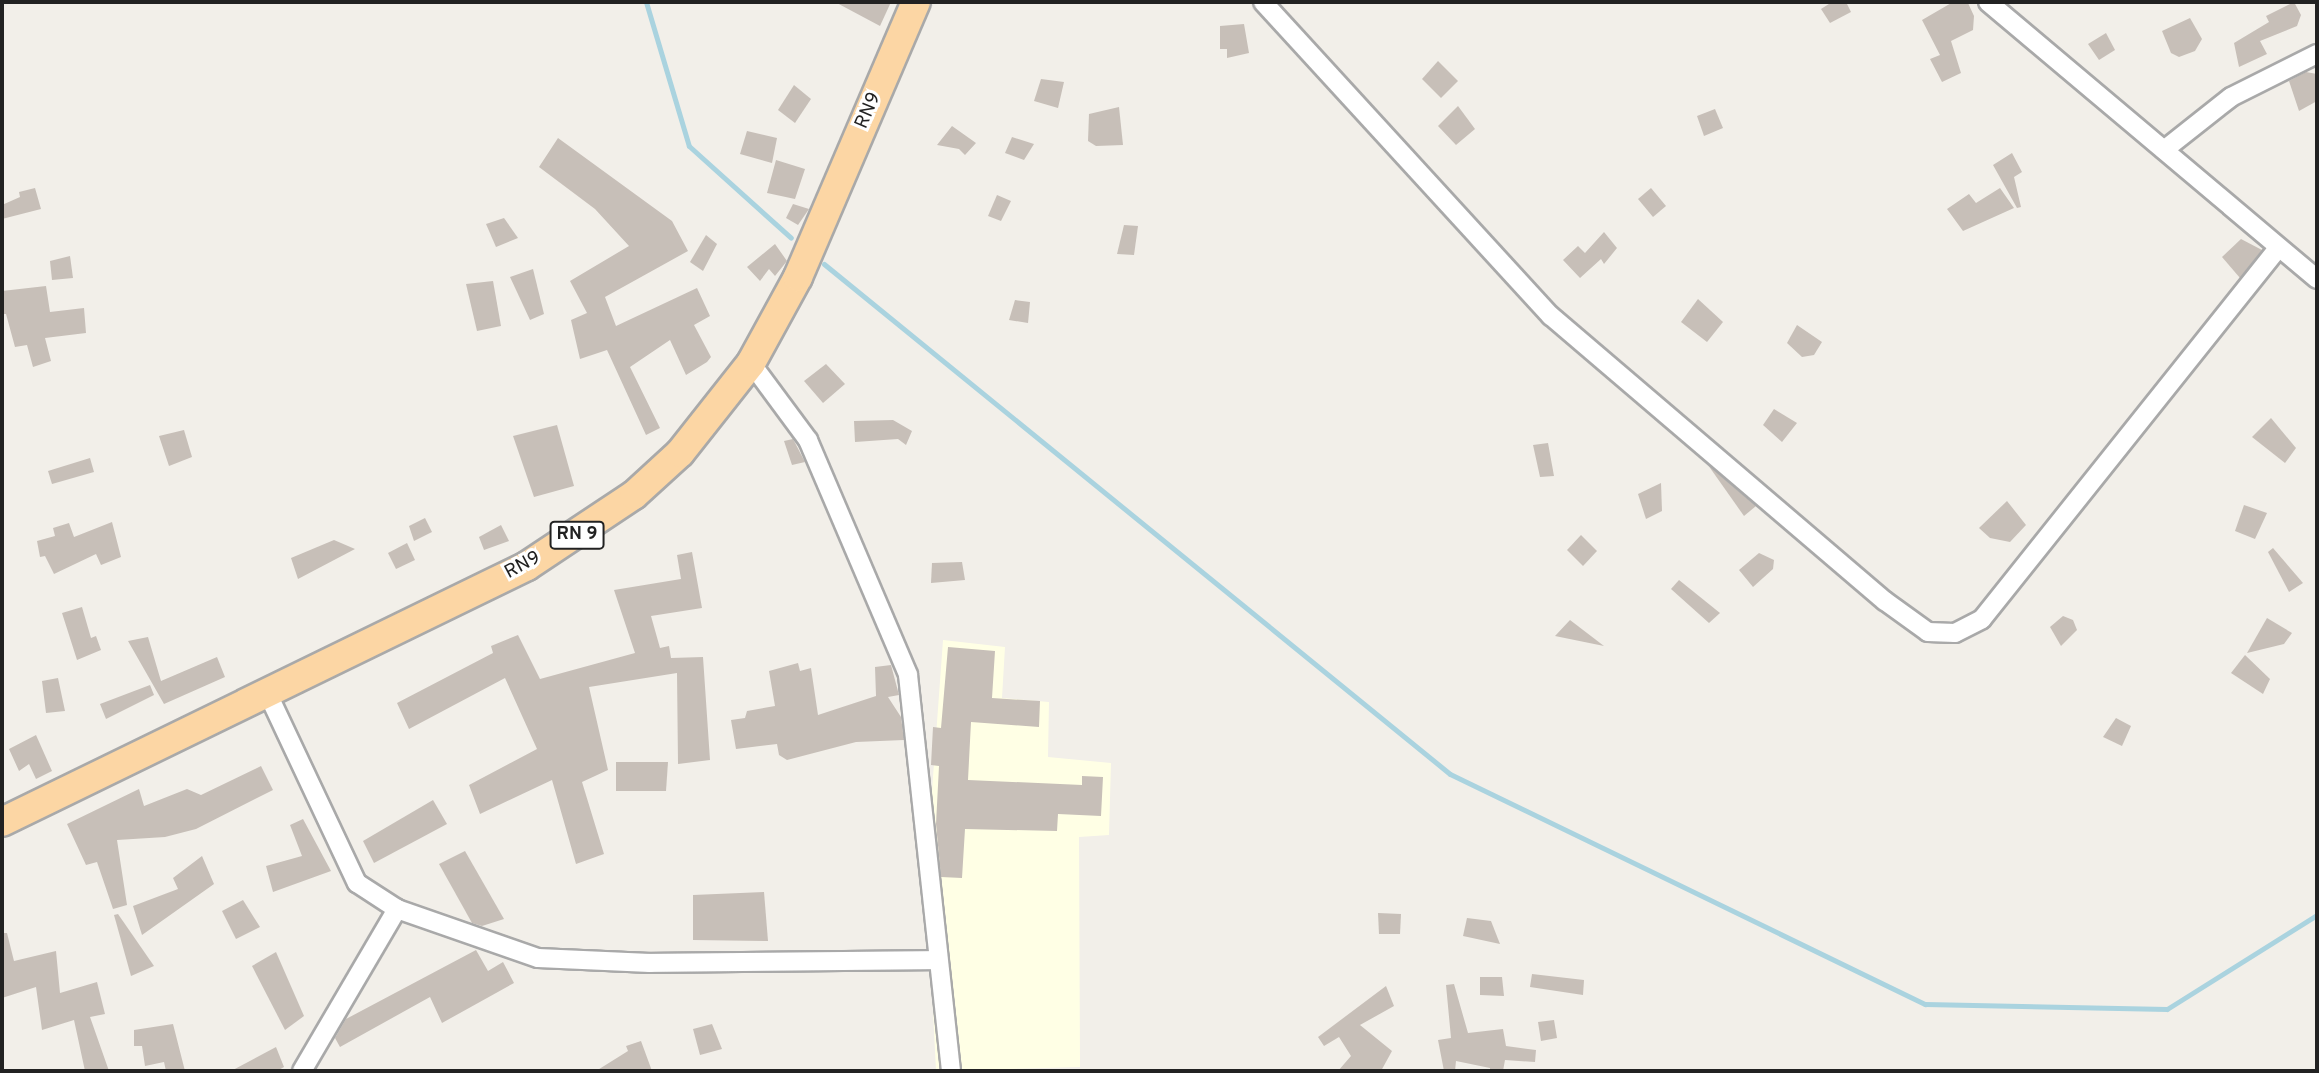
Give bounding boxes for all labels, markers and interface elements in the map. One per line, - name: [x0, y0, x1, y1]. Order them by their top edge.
- street label: RN9: [851, 89, 887, 133]
- road number: RN 9: [549, 520, 605, 550]
- street label: RN9: [501, 547, 545, 585]

